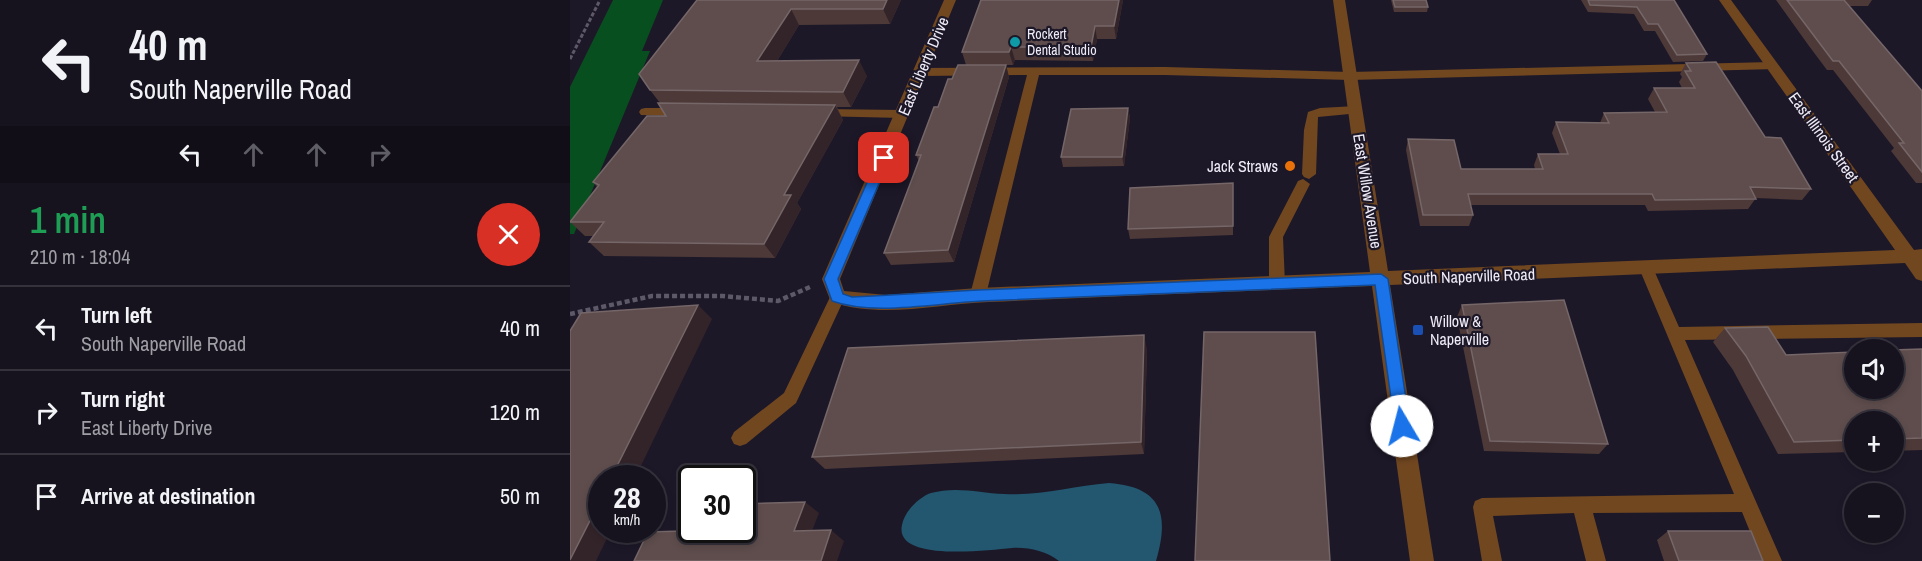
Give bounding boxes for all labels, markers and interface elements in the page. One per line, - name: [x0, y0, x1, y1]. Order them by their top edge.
- street label: East Liberty Drive: [892, 13, 954, 119]
- text: 40 m: [129, 17, 208, 73]
- icon: left: [30, 24, 108, 102]
- place label: Rockert Dental Studio: [1027, 25, 1097, 59]
- marker: Rockert Dental Studio: [1008, 35, 1022, 49]
- text: South Naperville Road: [129, 71, 352, 107]
- street label: East Illinois Street: [1784, 87, 1864, 187]
- pin: [858, 132, 909, 183]
- street label: East Willow Avenue: [1348, 132, 1388, 250]
- icon: left: [174, 138, 207, 171]
- icon: ahead: [237, 138, 270, 171]
- icon: ahead: [300, 138, 333, 171]
- icon: right: [363, 138, 396, 171]
- icon: arrive: [867, 141, 900, 174]
- place label: Jack Straws: [1207, 155, 1278, 177]
- marker: Jack Straws: [1283, 159, 1297, 173]
- text: 1 min: [30, 196, 106, 244]
- button: close: [477, 203, 540, 266]
- text: 210 m · 18:04: [30, 243, 130, 270]
- street label: South Naperville Road: [1403, 263, 1535, 289]
- text: Turn left: [81, 300, 152, 330]
- place label: Willow & Naperville: [1430, 310, 1489, 350]
- icon: left: [30, 312, 63, 345]
- text: 40 m: [500, 313, 540, 343]
- marker: Willow & Naperville: [1411, 323, 1425, 337]
- text: South Naperville Road: [81, 330, 246, 357]
- map controls: [1844, 339, 1904, 543]
- button: sound: [1844, 339, 1904, 399]
- text: Turn right: [81, 384, 165, 414]
- position arrow: [1370, 394, 1434, 458]
- icon: right: [30, 396, 63, 429]
- text: 120 m: [490, 397, 540, 427]
- button: +: [1844, 411, 1904, 471]
- text: East Liberty Drive: [81, 414, 212, 441]
- speed limit sign: 30: [678, 465, 756, 543]
- text: 28: [613, 477, 641, 517]
- icon: arrive: [30, 480, 63, 513]
- text: Arrive at destination: [81, 481, 255, 511]
- text: 50 m: [500, 481, 540, 511]
- button: −: [1844, 483, 1904, 543]
- text: km/h: [614, 509, 640, 530]

